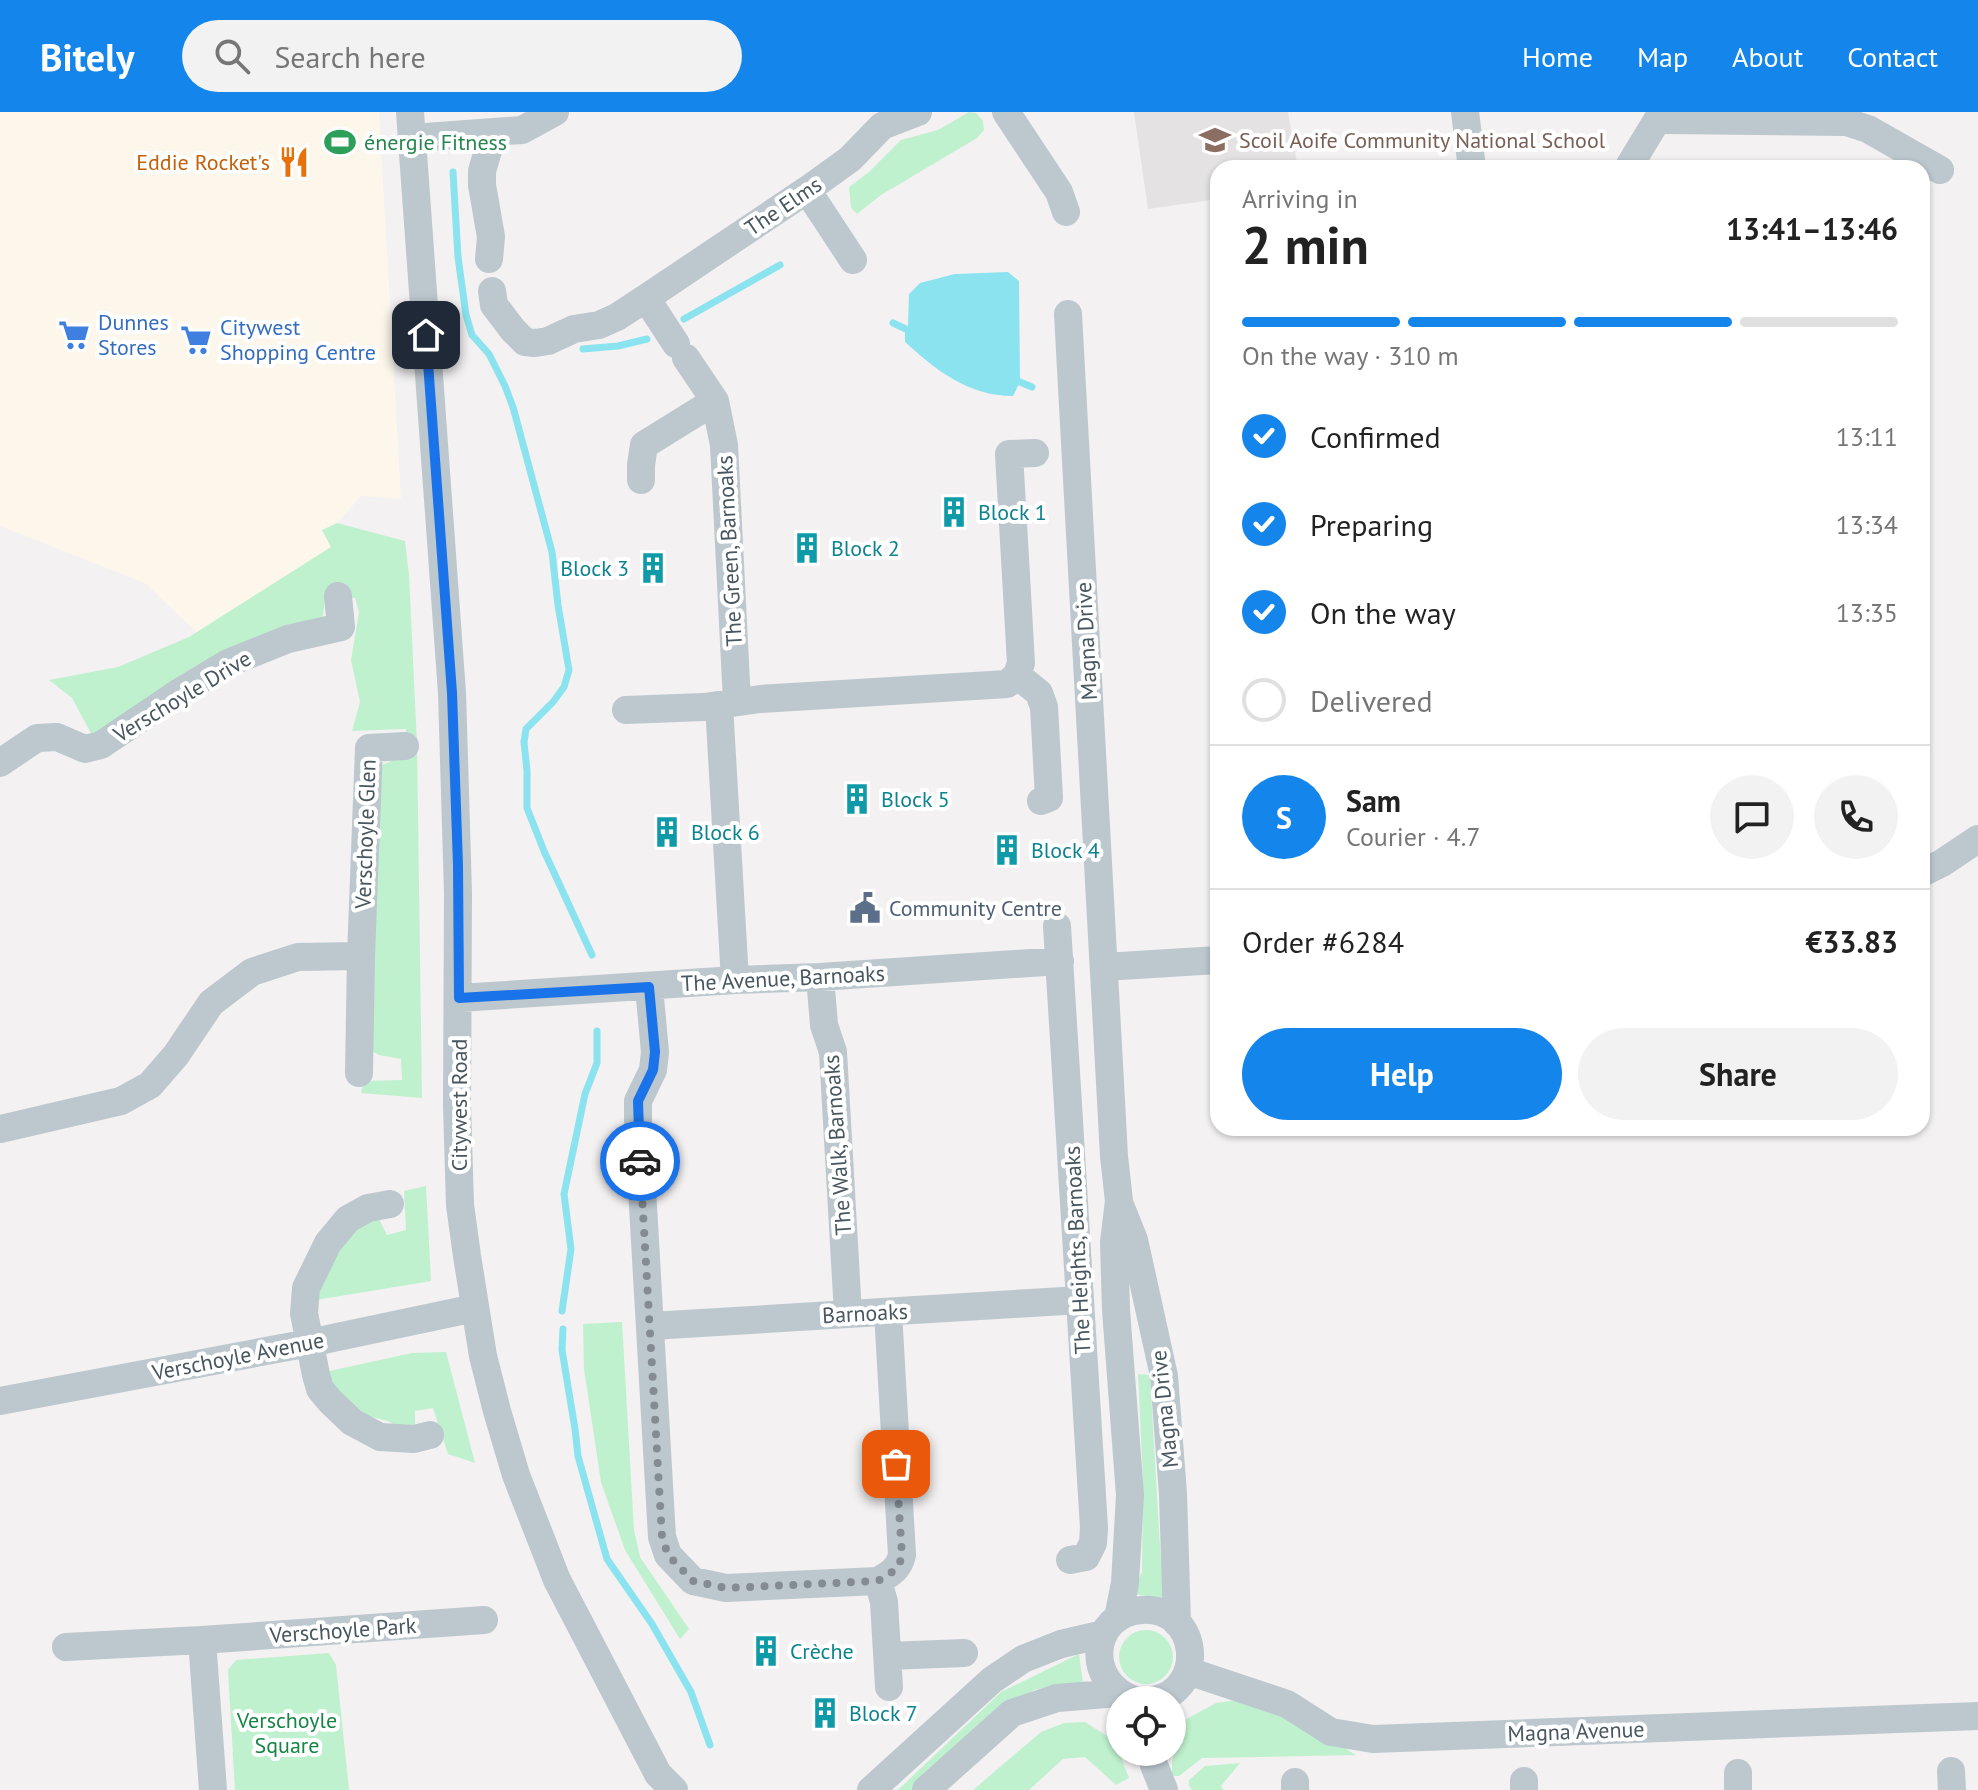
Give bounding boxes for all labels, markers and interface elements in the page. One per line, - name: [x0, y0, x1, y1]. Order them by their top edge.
- search box: [182, 20, 742, 92]
- text: Bitely: [40, 32, 134, 81]
- icon: search: [210, 34, 254, 78]
- text: Search here: [274, 37, 426, 76]
- text: Home: [1522, 38, 1593, 75]
- text: Map: [1637, 38, 1688, 75]
- text: About: [1732, 38, 1803, 75]
- text: Contact: [1847, 38, 1938, 75]
- school or university icon: Scoil Aoife Community National School: [1198, 123, 1232, 157]
- sports icon: énergie Fitness: [323, 125, 357, 159]
- place label: Scoil Aoife Community National School: [1239, 126, 1606, 154]
- place label: énergie Fitness: [364, 128, 507, 156]
- restaurant icon: Eddie Rocket's: [277, 145, 311, 179]
- place label: Eddie Rocket's: [136, 148, 270, 176]
- street label: The Elms: [739, 170, 827, 242]
- text: Arriving in: [1242, 182, 1358, 215]
- text: 13:41–13:46: [1726, 209, 1898, 248]
- text: 2 min: [1242, 211, 1369, 278]
- pin: [392, 301, 460, 369]
- place label: Dunnes Stores: [98, 308, 169, 361]
- place label: Citywest Shopping Centre: [220, 313, 376, 366]
- icon: home: [404, 313, 448, 357]
- supermarket icon: Dunnes Stores: [57, 318, 91, 352]
- supermarket icon: Citywest Shopping Centre: [179, 323, 213, 357]
- text: On the way · 310 m: [1242, 339, 1459, 372]
- icon: check: [1242, 414, 1286, 458]
- text: Confirmed: [1310, 417, 1441, 456]
- text: 13:11: [1836, 420, 1898, 453]
- street label: The Green, Barnoaks: [710, 455, 748, 647]
- building icon: Block 1: [937, 495, 971, 529]
- place label: Block 1: [978, 498, 1047, 526]
- icon: check: [1242, 502, 1286, 546]
- text: Preparing: [1310, 505, 1433, 544]
- text: 13:34: [1836, 508, 1898, 541]
- building icon: Block 2: [790, 531, 824, 565]
- place label: Block 2: [831, 534, 900, 562]
- building icon: Block 3: [636, 551, 670, 585]
- place label: Block 3: [560, 554, 629, 582]
- street label: Magna Drive: [1069, 581, 1103, 701]
- icon: check: [1242, 590, 1286, 634]
- text: On the way: [1310, 593, 1456, 632]
- text: 13:35: [1836, 596, 1898, 629]
- street label: Verschoyle Drive: [107, 644, 256, 749]
- text: Delivered: [1310, 681, 1433, 720]
- street label: Verschoyle Glen: [348, 759, 382, 910]
- button: chat: [1710, 775, 1794, 859]
- button: phone: [1814, 775, 1898, 859]
- text: Sam: [1346, 781, 1401, 820]
- building icon: Block 5: [840, 782, 874, 816]
- place label: Block 5: [881, 785, 950, 813]
- text: S: [1276, 798, 1292, 837]
- building icon: Block 6: [650, 815, 684, 849]
- place label: Block 6: [691, 818, 760, 846]
- text: Courier · 4.7: [1346, 820, 1480, 853]
- building icon: Block 4: [990, 833, 1024, 867]
- place label: Block 4: [1031, 836, 1100, 864]
- public building icon: Community Centre: [848, 891, 882, 925]
- place label: Community Centre: [889, 894, 1062, 922]
- text: Order #6284: [1242, 922, 1404, 961]
- text: €33.83: [1806, 922, 1898, 961]
- street label: The Avenue, Barnoaks: [680, 959, 886, 997]
- button: Help: [1242, 1028, 1562, 1120]
- button: Share: [1578, 1028, 1898, 1120]
- street label: Citywest Road: [445, 1039, 473, 1171]
- street label: The Walk, Barnoaks: [817, 1054, 857, 1236]
- courier: [600, 1121, 680, 1201]
- icon: car: [618, 1139, 662, 1183]
- street label: The Heights, Barnoaks: [1058, 1145, 1096, 1355]
- street label: Barnoaks: [821, 1297, 909, 1329]
- street label: Verschoyle Avenue: [149, 1326, 326, 1387]
- street label: Magna Drive: [1144, 1349, 1184, 1469]
- pin: [862, 1430, 930, 1498]
- icon: bag: [874, 1442, 918, 1486]
- street label: Verschoyle Park: [268, 1611, 418, 1649]
- building icon: Crèche: [749, 1634, 783, 1668]
- place label: Crèche: [790, 1637, 854, 1665]
- map controls: [1106, 1686, 1186, 1766]
- button: locate: [1106, 1686, 1186, 1766]
- building icon: Block 7: [808, 1696, 842, 1730]
- place label: Block 7: [849, 1699, 918, 1727]
- park label: Verschoyle Square: [236, 1706, 337, 1759]
- street label: Magna Avenue: [1507, 1715, 1645, 1747]

